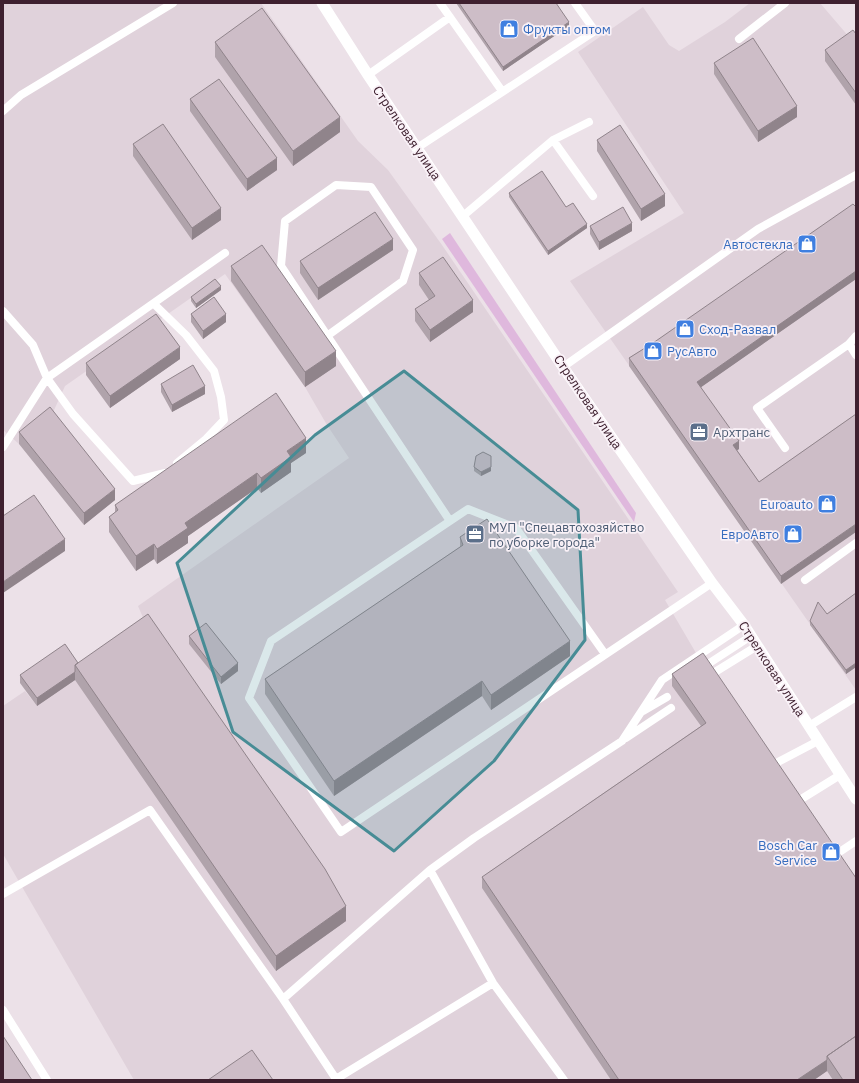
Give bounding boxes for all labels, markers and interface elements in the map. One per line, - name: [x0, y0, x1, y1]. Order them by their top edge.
- shop icon: Фрукты оптом: [498, 18, 520, 40]
- place label: Фрукты оптом: [523, 21, 611, 38]
- street label: Стрелковая улица: [369, 82, 445, 184]
- shop icon: Автостекла: [796, 233, 818, 255]
- place label: Автостекла: [723, 236, 793, 253]
- shop icon: Сход-Развал: [674, 318, 696, 340]
- place label: Сход-Развал: [699, 321, 776, 338]
- shop icon: РусАвто: [642, 340, 664, 362]
- place label: РусАвто: [667, 343, 717, 360]
- street label: Стрелковая улица: [550, 351, 626, 453]
- office icon: Архтранс: [688, 421, 710, 443]
- place label: Архтранс: [713, 424, 771, 441]
- shop icon: Euroauto: [816, 493, 838, 515]
- place label: Euroauto: [760, 496, 813, 513]
- place label: МУП "Спецавтохозяйство по уборке города": [489, 519, 644, 551]
- office icon: МУП "Спецавтохозяйство по уборке города": [464, 523, 486, 545]
- shop icon: ЕвроАвто: [782, 523, 804, 545]
- place label: ЕвроАвто: [721, 526, 779, 543]
- street label: Стрелковая улица: [735, 618, 809, 720]
- place label: Bosch Car Service: [758, 837, 817, 869]
- shop icon: Bosch Car Service: [820, 841, 842, 863]

